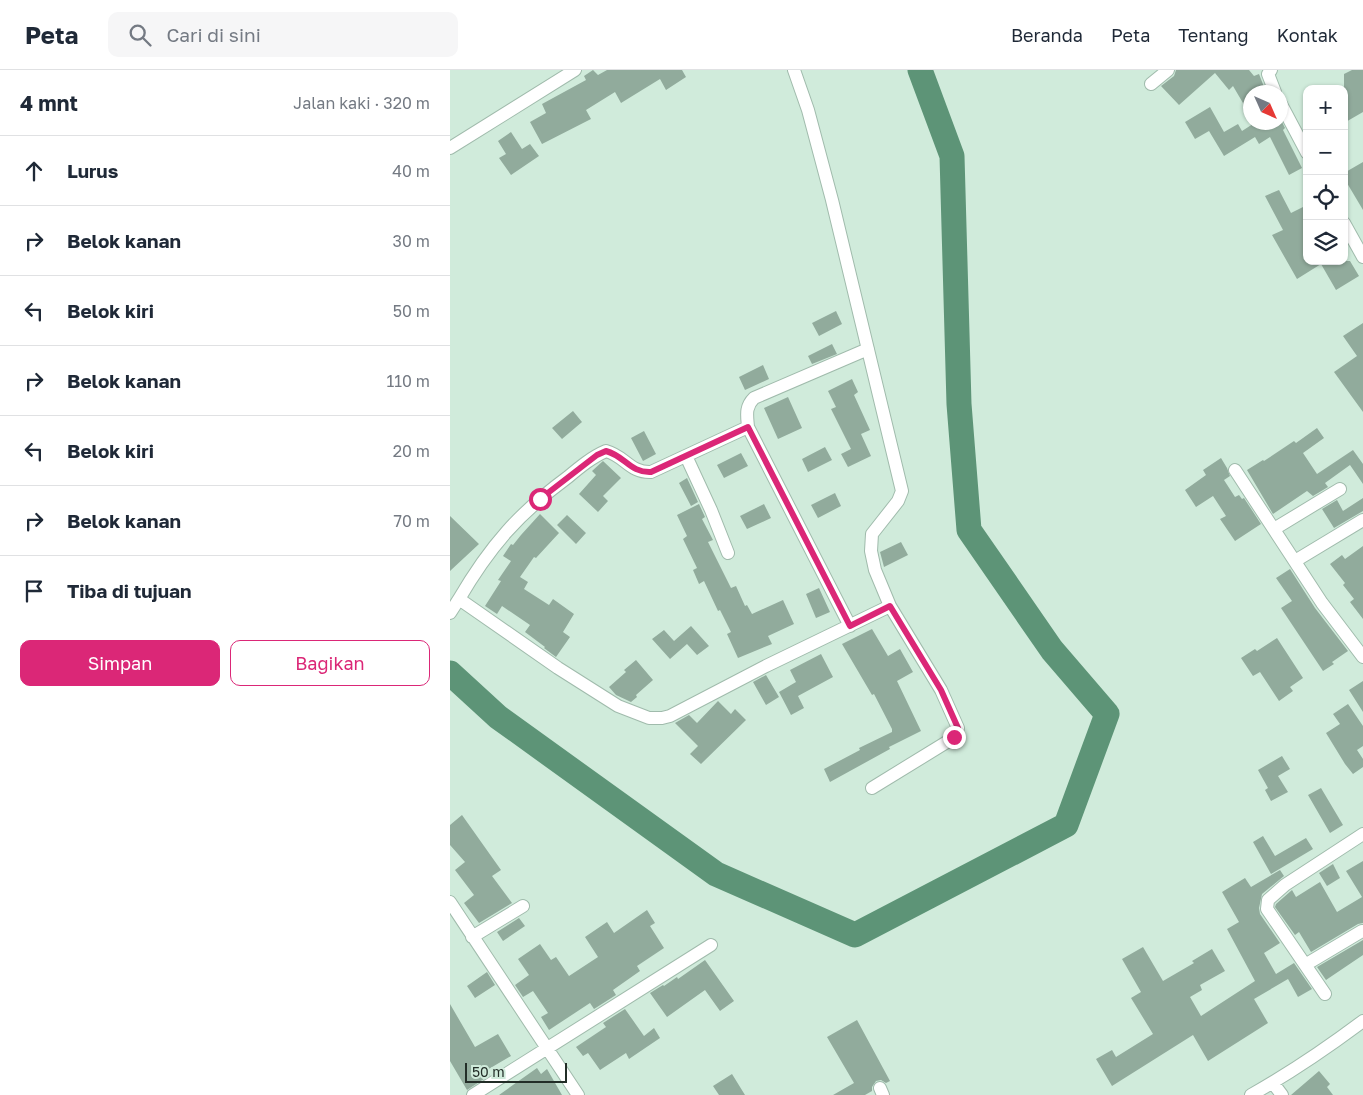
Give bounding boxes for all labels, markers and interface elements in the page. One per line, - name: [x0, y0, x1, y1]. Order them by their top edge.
- search box: [108, 12, 458, 57]
- text: Peta: [25, 20, 78, 49]
- icon: search: [126, 21, 154, 49]
- text: Cari di sini: [166, 23, 261, 46]
- text: Beranda: [1011, 24, 1083, 46]
- text: Peta: [1111, 24, 1150, 46]
- text: Tentang: [1178, 24, 1249, 46]
- text: Kontak: [1277, 24, 1338, 46]
- north arrow: [1243, 85, 1288, 130]
- map controls: [1303, 85, 1348, 265]
- button: +: [1303, 85, 1348, 130]
- text: 4 mnt: [20, 90, 78, 116]
- text: Jalan kaki · 320 m: [293, 93, 430, 113]
- button: −: [1303, 130, 1348, 175]
- icon: ahead: [20, 157, 48, 185]
- text: Lurus: [67, 159, 118, 182]
- text: 40 m: [392, 161, 430, 181]
- button: locate: [1303, 175, 1348, 220]
- button: layers: [1303, 220, 1348, 265]
- icon: right: [20, 227, 48, 255]
- text: Belok kanan: [67, 229, 181, 252]
- text: 30 m: [393, 231, 430, 251]
- icon: left: [20, 297, 48, 325]
- text: Belok kiri: [67, 299, 154, 322]
- text: 50 m: [393, 301, 430, 321]
- icon: right: [20, 367, 48, 395]
- text: Belok kanan: [67, 369, 181, 392]
- text: 110 m: [386, 371, 430, 391]
- icon: left: [20, 437, 48, 465]
- text: Belok kiri: [67, 439, 154, 462]
- text: 20 m: [393, 441, 430, 461]
- route start: [529, 488, 552, 511]
- icon: right: [20, 507, 48, 535]
- text: Belok kanan: [67, 509, 181, 532]
- text: 70 m: [393, 511, 430, 531]
- icon: arrive: [20, 577, 48, 605]
- text: Tiba di tujuan: [67, 579, 192, 602]
- button: Simpan: [20, 640, 220, 686]
- button: Bagikan: [230, 640, 430, 686]
- route end: [943, 726, 966, 749]
- scale bar: [465, 1060, 568, 1083]
- text: 50 m: [472, 1063, 505, 1080]

